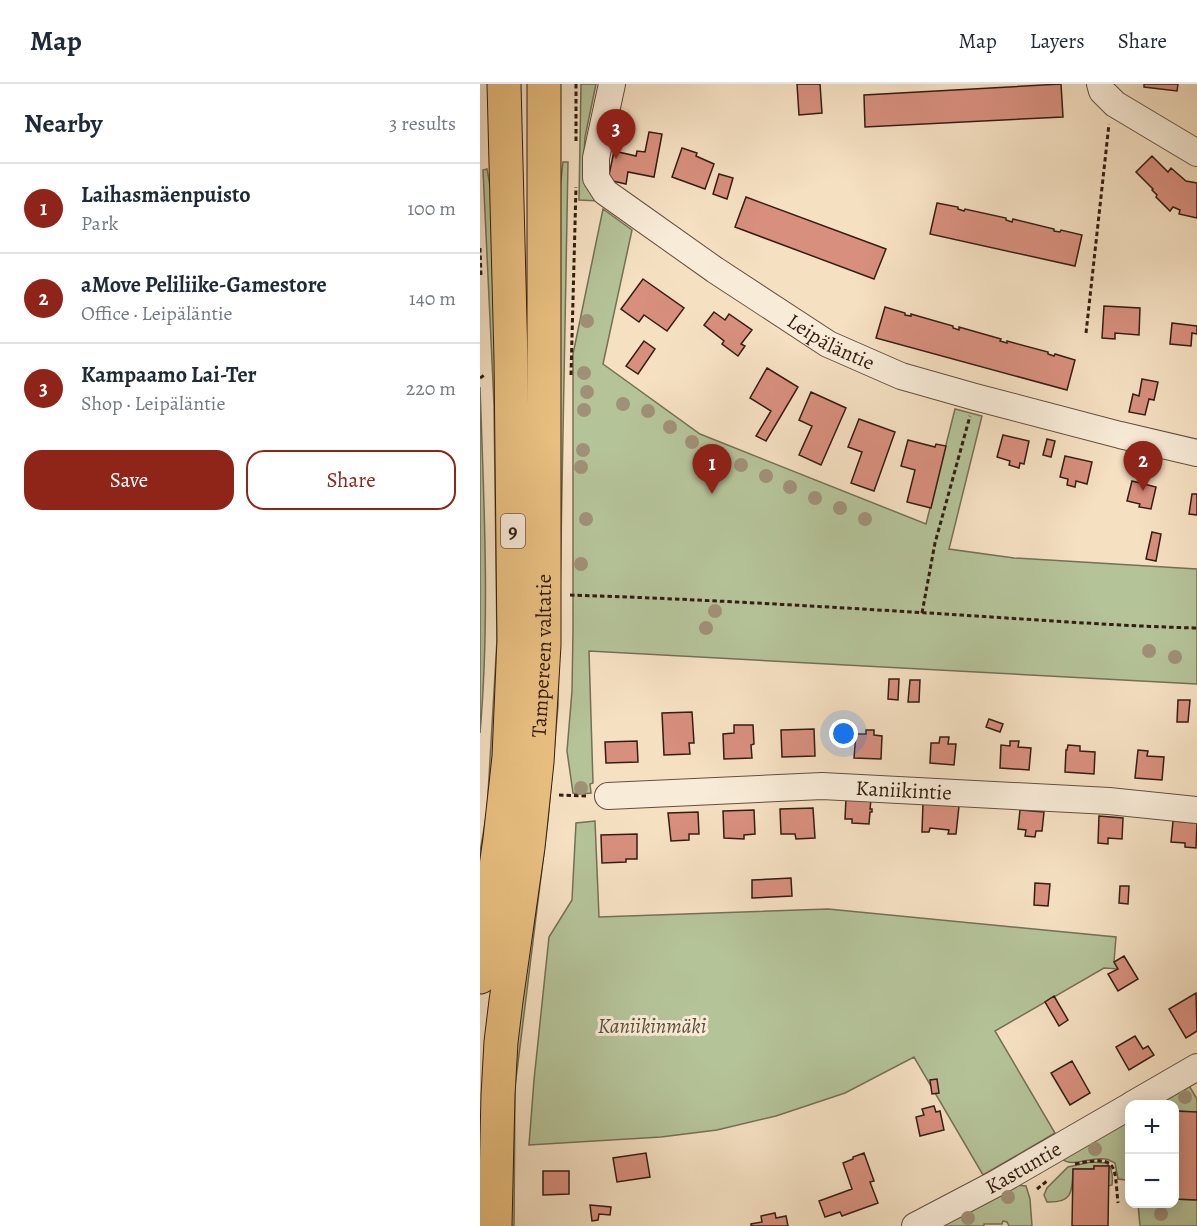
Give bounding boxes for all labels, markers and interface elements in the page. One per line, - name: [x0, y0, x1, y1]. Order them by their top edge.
- text: Map: [30, 22, 82, 60]
- text: Map: [958, 27, 997, 55]
- text: Layers: [1030, 27, 1085, 55]
- text: Share: [1118, 27, 1167, 55]
- text: Nearby: [24, 106, 103, 141]
- text: 3 results: [389, 110, 456, 137]
- pin: 3: [596, 110, 636, 159]
- text: Laihasmäenpuisto: [81, 180, 251, 210]
- text: 1: [40, 195, 47, 222]
- text: 100 m: [407, 195, 456, 222]
- text: Park: [81, 210, 119, 237]
- text: aMove Peliliike-Gamestore: [81, 270, 327, 300]
- text: 2: [39, 285, 48, 312]
- text: 140 m: [409, 285, 456, 312]
- text: Office · Leipäläntie: [81, 300, 233, 327]
- street label: Leipäläntie: [782, 307, 879, 377]
- text: Kampaamo Lai-Ter: [81, 360, 257, 390]
- text: 3: [39, 375, 48, 402]
- text: 220 m: [406, 375, 456, 402]
- text: Shop · Leipäläntie: [81, 390, 225, 417]
- pin: 2: [1124, 442, 1162, 491]
- pin: 1: [692, 444, 732, 494]
- button: Save: [24, 450, 234, 510]
- button: Share: [246, 450, 456, 510]
- road number: 9: [501, 514, 525, 548]
- street label: Tampereen valtatie: [525, 574, 558, 738]
- your location: [829, 719, 858, 748]
- street label: Kaniikintie: [855, 774, 952, 807]
- park label: Kaniikinmäki: [598, 1012, 706, 1040]
- map controls: [1125, 1100, 1179, 1208]
- button: +: [1125, 1100, 1179, 1154]
- street label: Kastuntie: [980, 1135, 1066, 1201]
- button: −: [1125, 1154, 1179, 1208]

